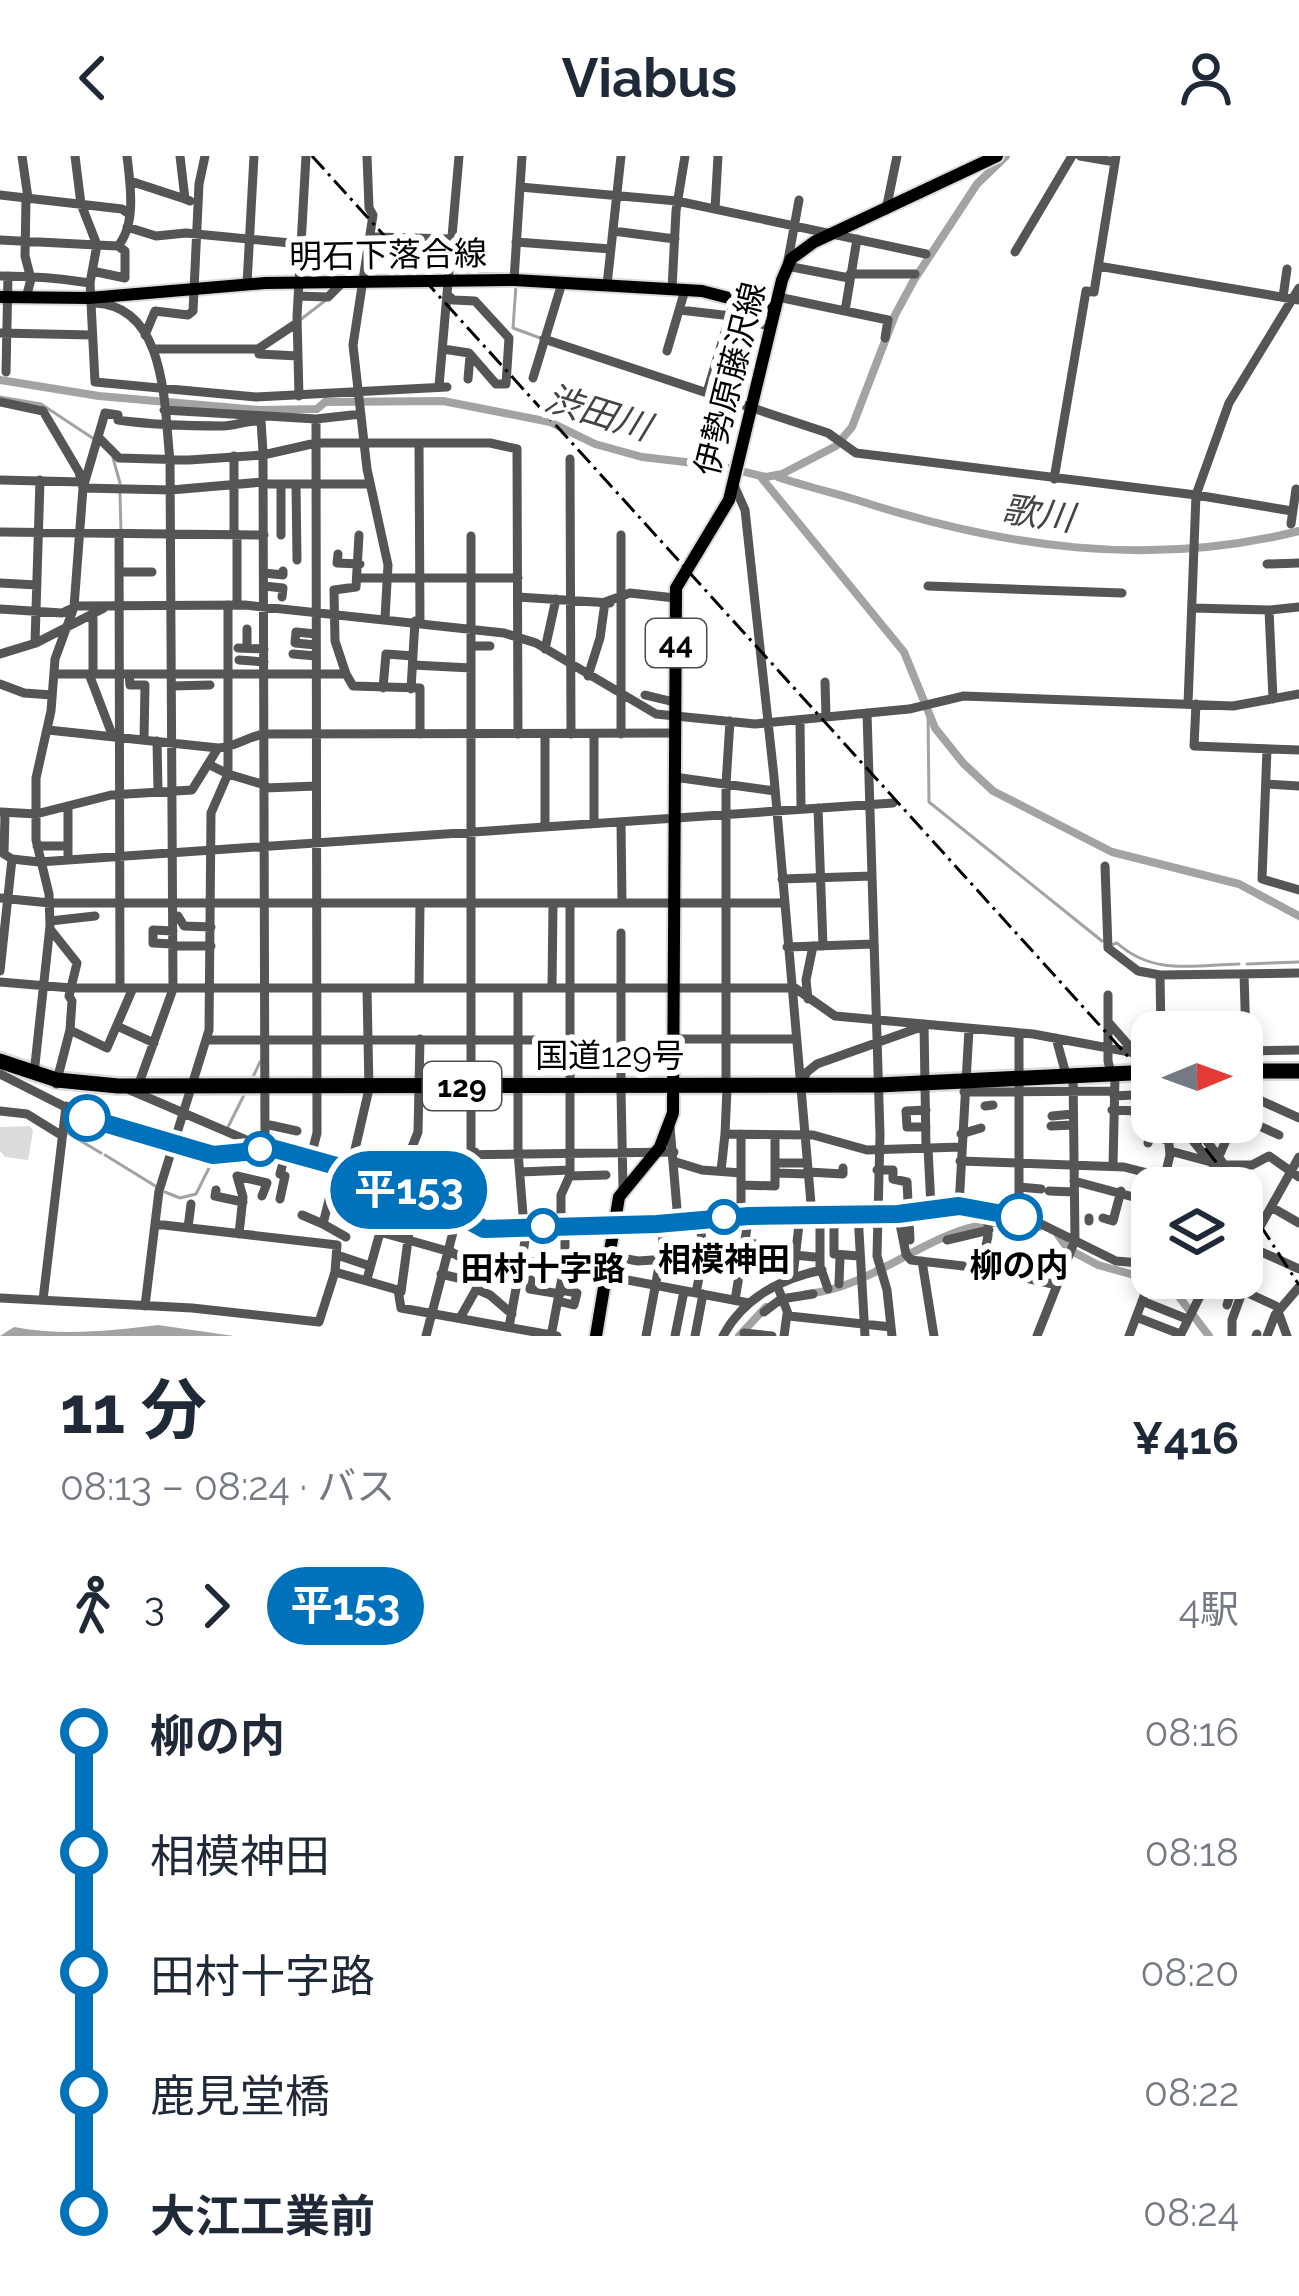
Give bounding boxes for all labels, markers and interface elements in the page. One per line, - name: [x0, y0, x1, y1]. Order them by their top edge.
- icon: back: [60, 45, 126, 111]
- icon: person: [1173, 45, 1239, 111]
- text: Viabus: [562, 46, 737, 110]
- street label: 明石下落合線: [289, 234, 487, 276]
- street label: 伊勢原藤沢線: [687, 278, 773, 480]
- water label: 渋田川: [540, 376, 660, 449]
- water label: 歌川: [999, 487, 1081, 539]
- road number: 44: [646, 619, 706, 667]
- north arrow: [1131, 1011, 1263, 1143]
- map controls: [1131, 1011, 1263, 1299]
- street label: 国道129号: [535, 1036, 685, 1075]
- road number: 129: [423, 1062, 501, 1110]
- unlabelled marker: [65, 1096, 109, 1140]
- unlabelled marker: [244, 1133, 276, 1165]
- line badge: 平153: [325, 1151, 493, 1229]
- text: 平153: [354, 1165, 464, 1214]
- button: layers: [1131, 1167, 1263, 1299]
- marker: 柳の内: [997, 1195, 1041, 1239]
- marker: 相模神田: [708, 1201, 740, 1233]
- marker: 田村十字路: [527, 1210, 559, 1242]
- place label: 相模神田: [658, 1240, 790, 1279]
- place label: 柳の内: [970, 1246, 1069, 1285]
- place label: 田村十字路: [461, 1249, 626, 1288]
- text: 11 分: [60, 1371, 207, 1448]
- text: ¥416: [1132, 1412, 1239, 1465]
- text: 08:13 – 08:24 · バス: [60, 1463, 395, 1509]
- icon: walk: [60, 1573, 126, 1639]
- icon: forward: [183, 1573, 249, 1639]
- text: 平153: [291, 1581, 400, 1630]
- text: 3: [144, 1583, 165, 1629]
- text: 4駅: [1179, 1586, 1239, 1632]
- text: 08:16: [1144, 1709, 1239, 1755]
- text: 柳の内: [150, 1710, 285, 1763]
- text: 08:18: [1145, 1829, 1239, 1875]
- text: 相模神田: [150, 1830, 330, 1883]
- text: 08:20: [1140, 1949, 1239, 1995]
- text: 田村十字路: [150, 1950, 375, 2003]
- text: 08:22: [1144, 2069, 1239, 2115]
- text: 鹿見堂橋: [150, 2070, 330, 2123]
- text: 08:24: [1143, 2189, 1239, 2235]
- text: 大江工業前: [150, 2190, 375, 2243]

